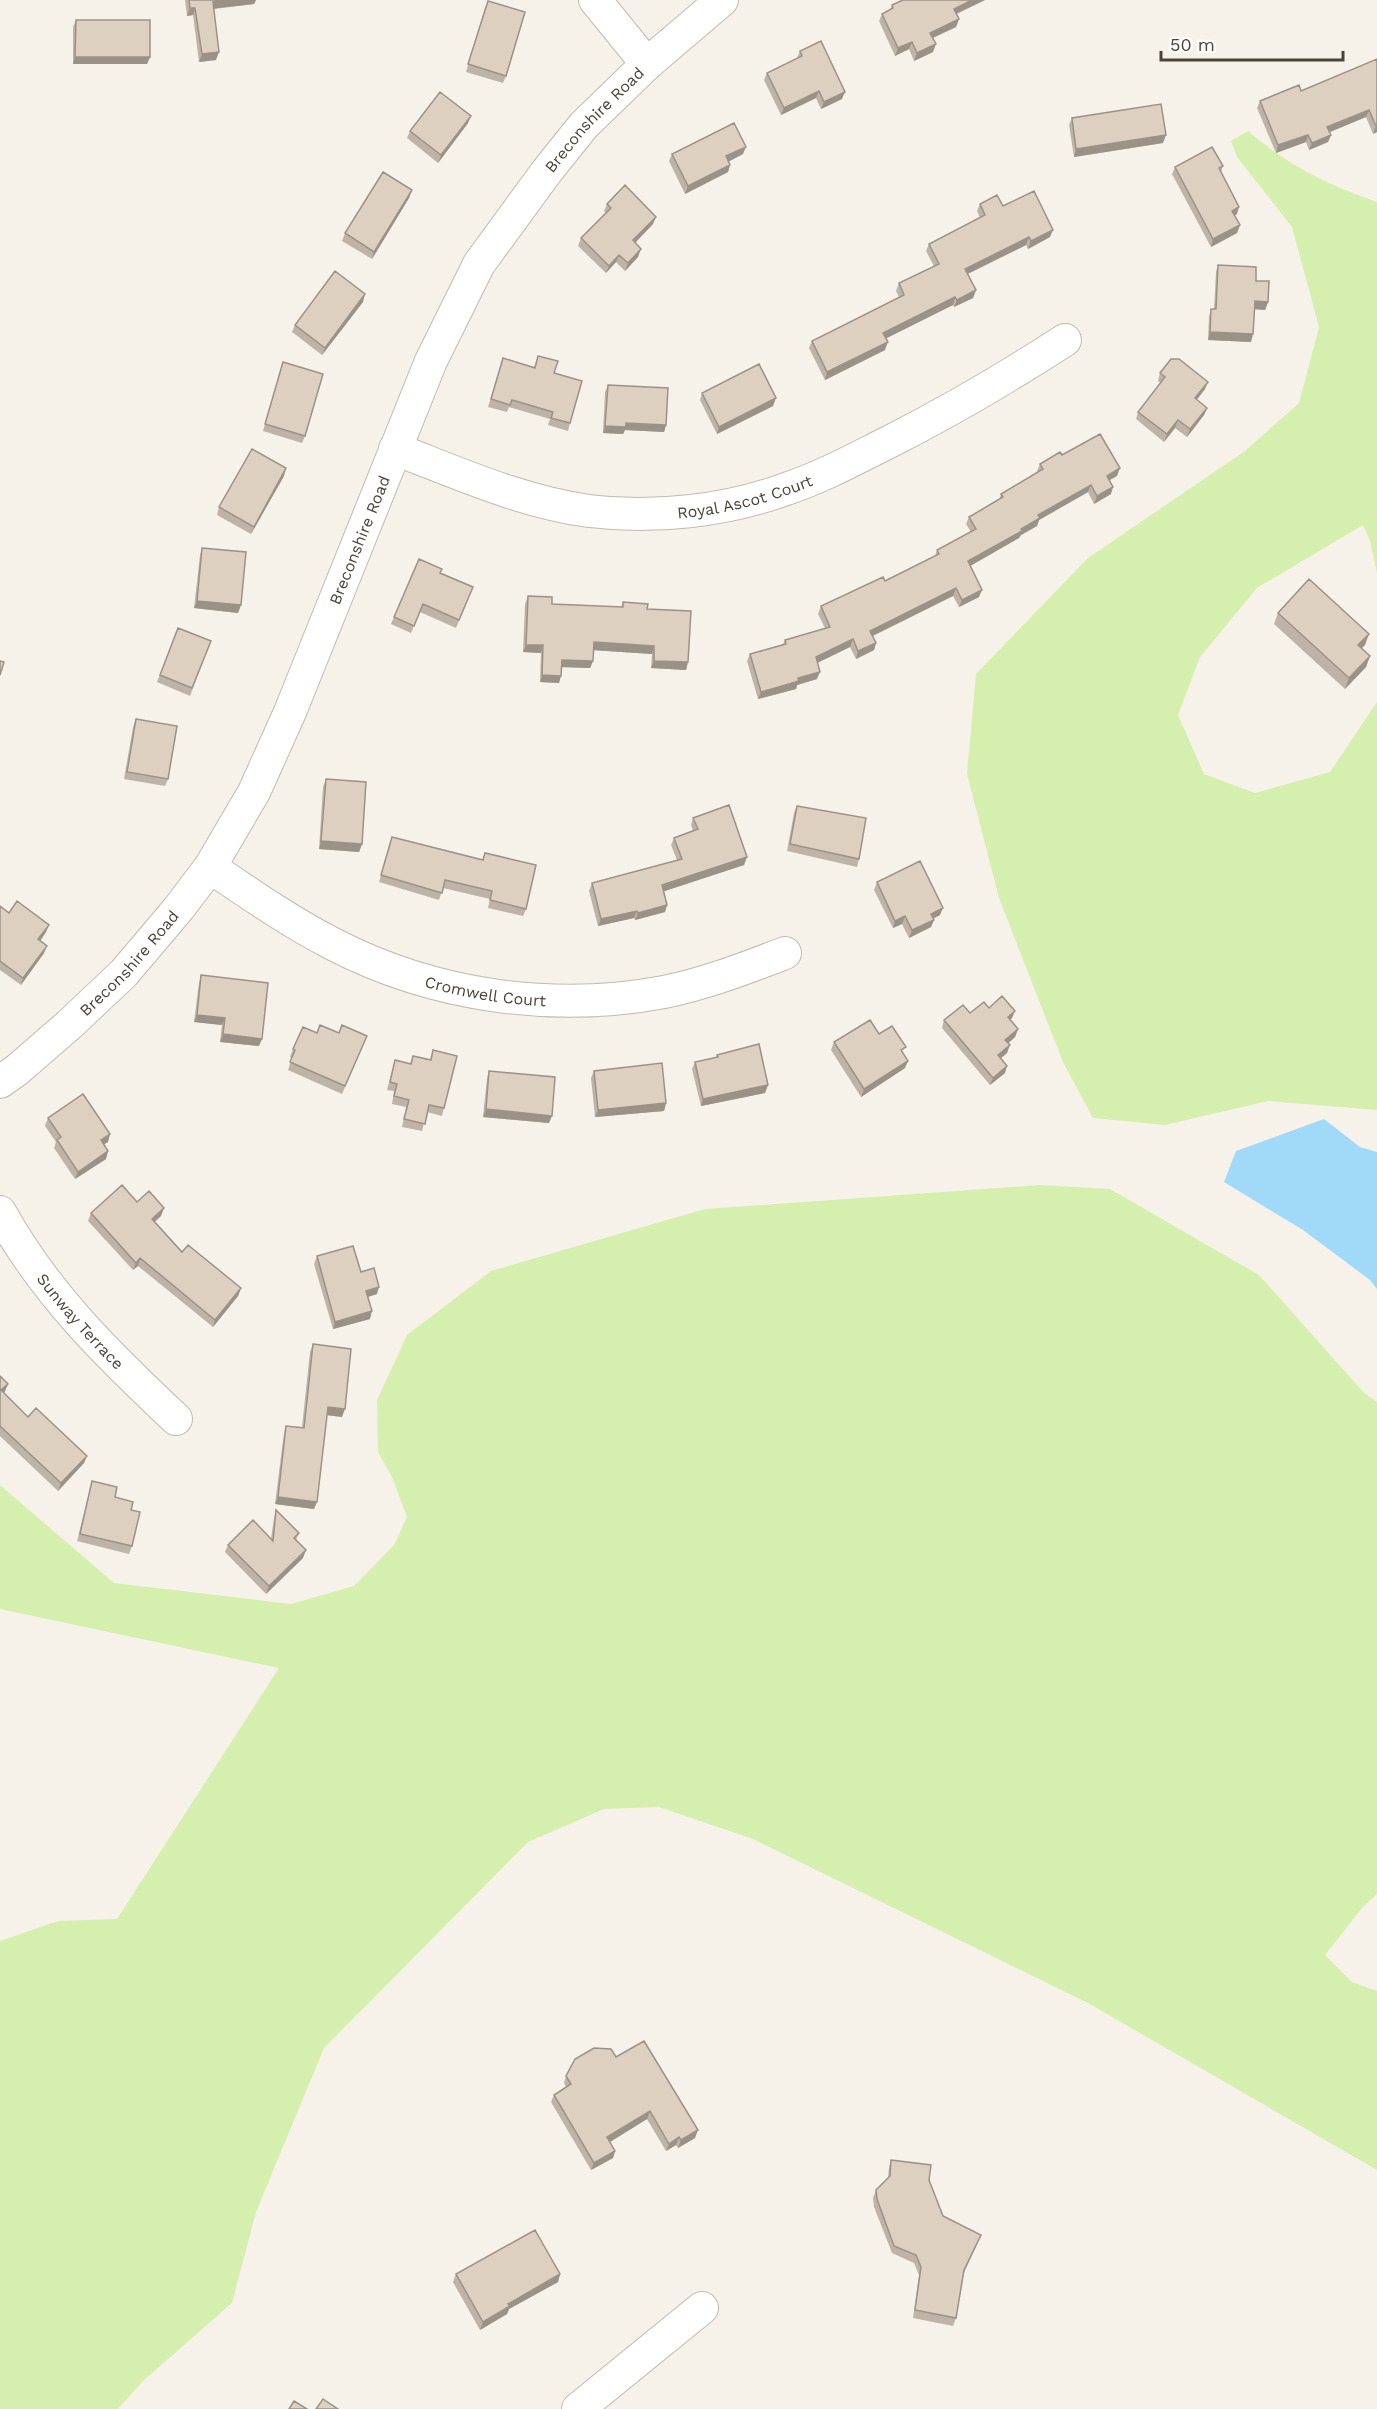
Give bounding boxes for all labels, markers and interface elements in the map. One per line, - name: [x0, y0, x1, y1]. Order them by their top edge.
- scale bar: [1161, 24, 1342, 62]
- text: 50 m: [1170, 34, 1215, 55]
- street label: Breconshire Road: [540, 63, 648, 176]
- street label: Royal Ascot Court: [676, 470, 815, 522]
- street label: Breconshire Road: [325, 473, 394, 607]
- street label: Breconshire Road: [75, 906, 182, 1020]
- street label: Cromwell Court: [423, 972, 547, 1010]
- street label: Sunway Terrace: [33, 1269, 128, 1373]

